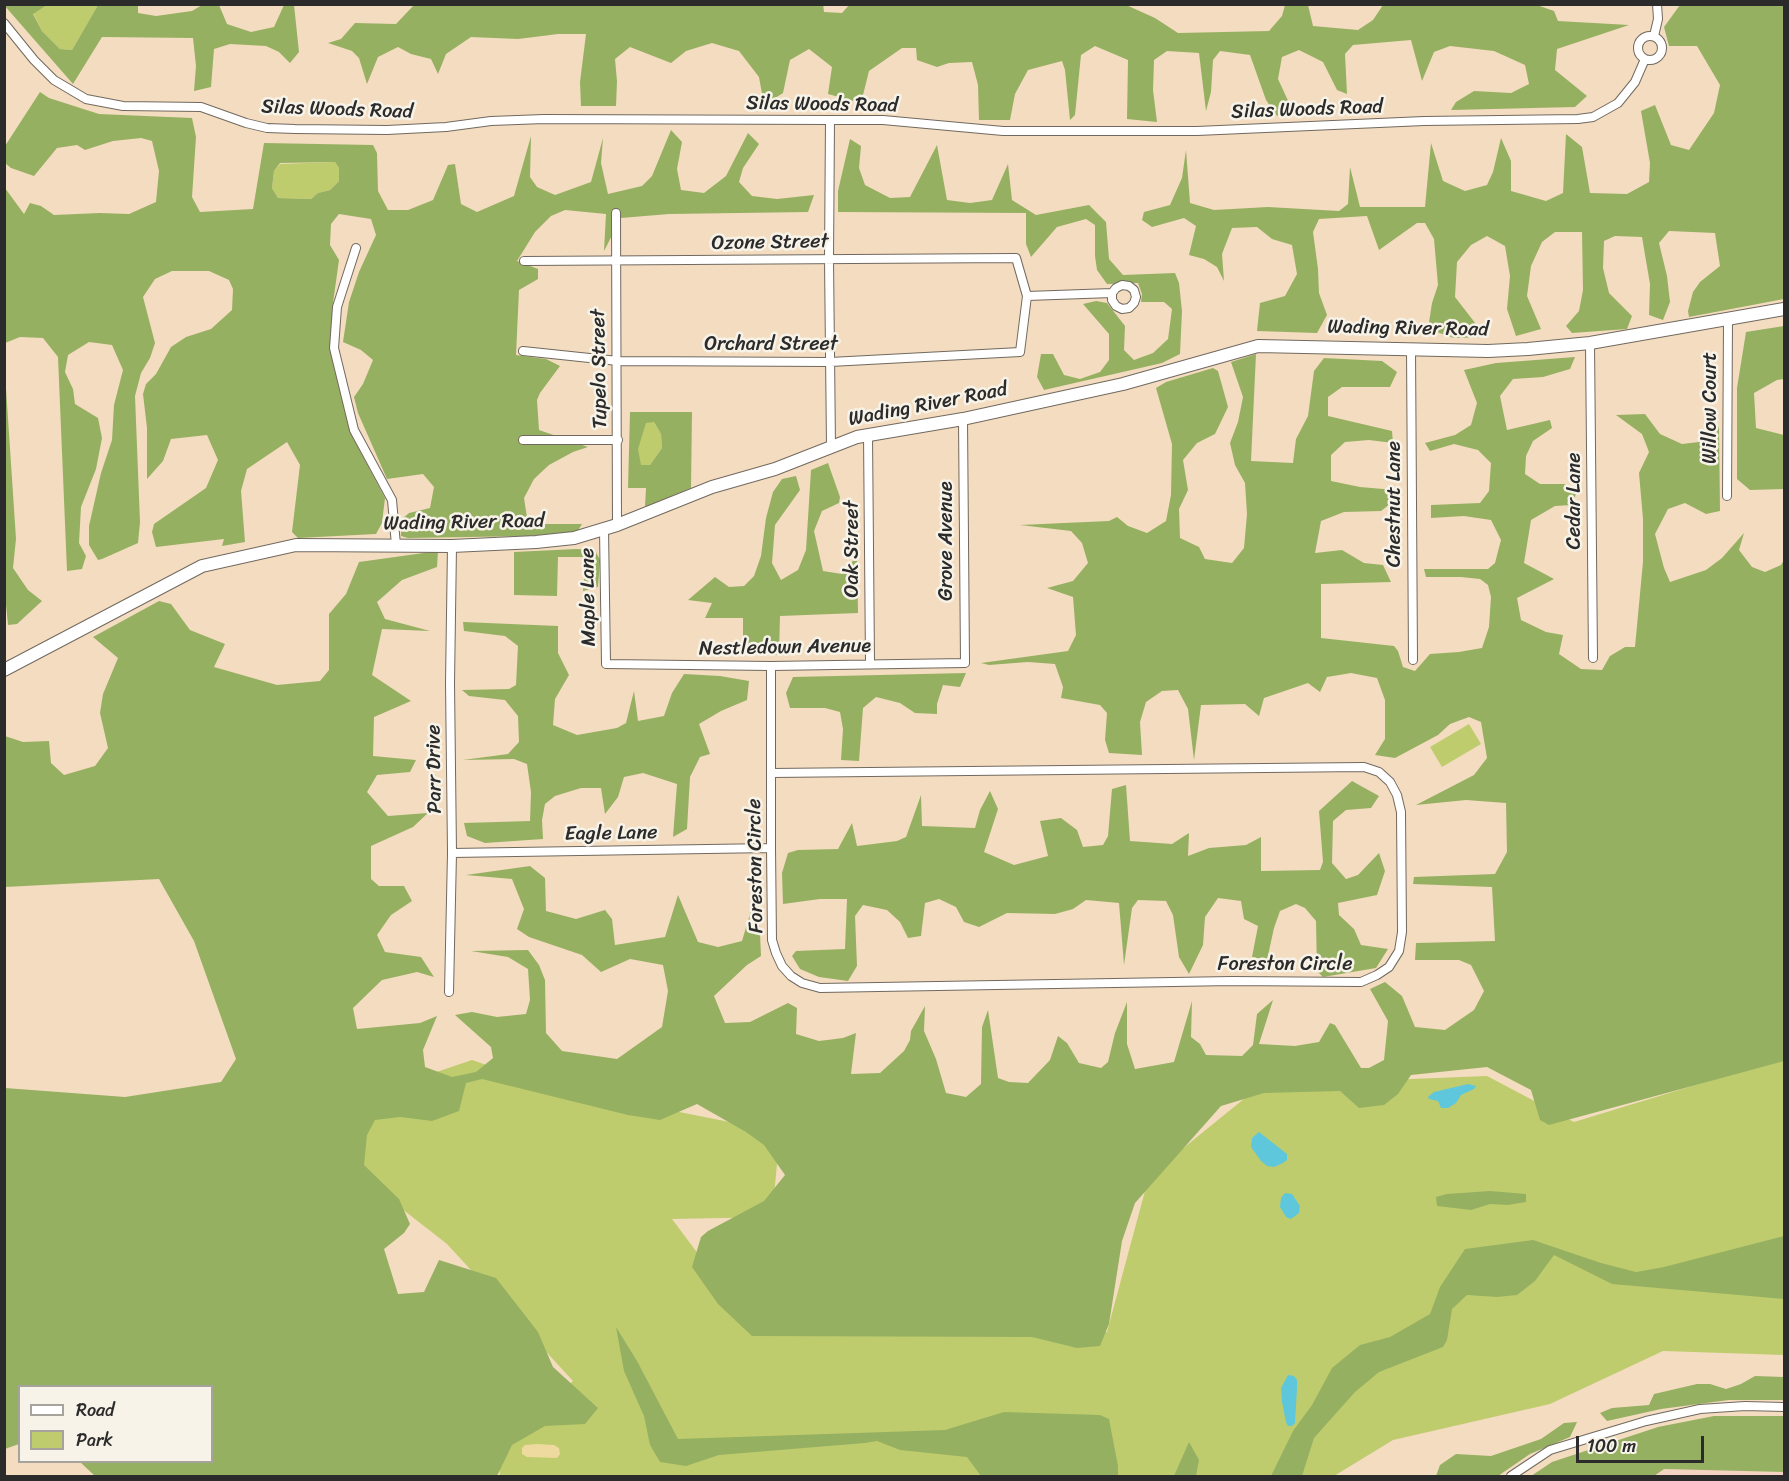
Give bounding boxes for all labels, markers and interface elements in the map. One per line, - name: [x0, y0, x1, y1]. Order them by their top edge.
- street label: Silas Woods Road: [746, 92, 898, 118]
- street label: Silas Woods Road: [261, 95, 413, 125]
- street label: Silas Woods Road: [1231, 95, 1383, 125]
- street label: Ozone Street: [711, 230, 829, 256]
- street label: Tupelo Street: [587, 309, 613, 429]
- street label: Wading River Road: [1327, 316, 1489, 342]
- street label: Orchard Street: [704, 333, 838, 357]
- street label: Willow Court: [1699, 352, 1723, 464]
- street label: Wading River Road: [847, 378, 1009, 432]
- street label: Chestnut Lane: [1383, 441, 1407, 567]
- street label: Cedar Lane: [1563, 452, 1587, 550]
- street label: Grove Avenue: [935, 481, 959, 601]
- street label: Oak Street: [841, 501, 865, 597]
- street label: Wading River Road: [383, 510, 545, 536]
- street label: Maple Lane: [576, 548, 602, 646]
- street label: Nestledown Avenue: [699, 634, 871, 662]
- street label: Parr Drive: [422, 724, 448, 814]
- street label: Foreston Circle: [743, 798, 769, 934]
- street label: Eagle Lane: [564, 821, 658, 847]
- street label: Foreston Circle: [1218, 953, 1352, 977]
- legend: [18, 1385, 213, 1463]
- text: Road: [76, 1394, 115, 1426]
- text: Park: [76, 1424, 113, 1456]
- scale bar: [1579, 1424, 1706, 1462]
- text: 100 m: [1587, 1430, 1636, 1462]

